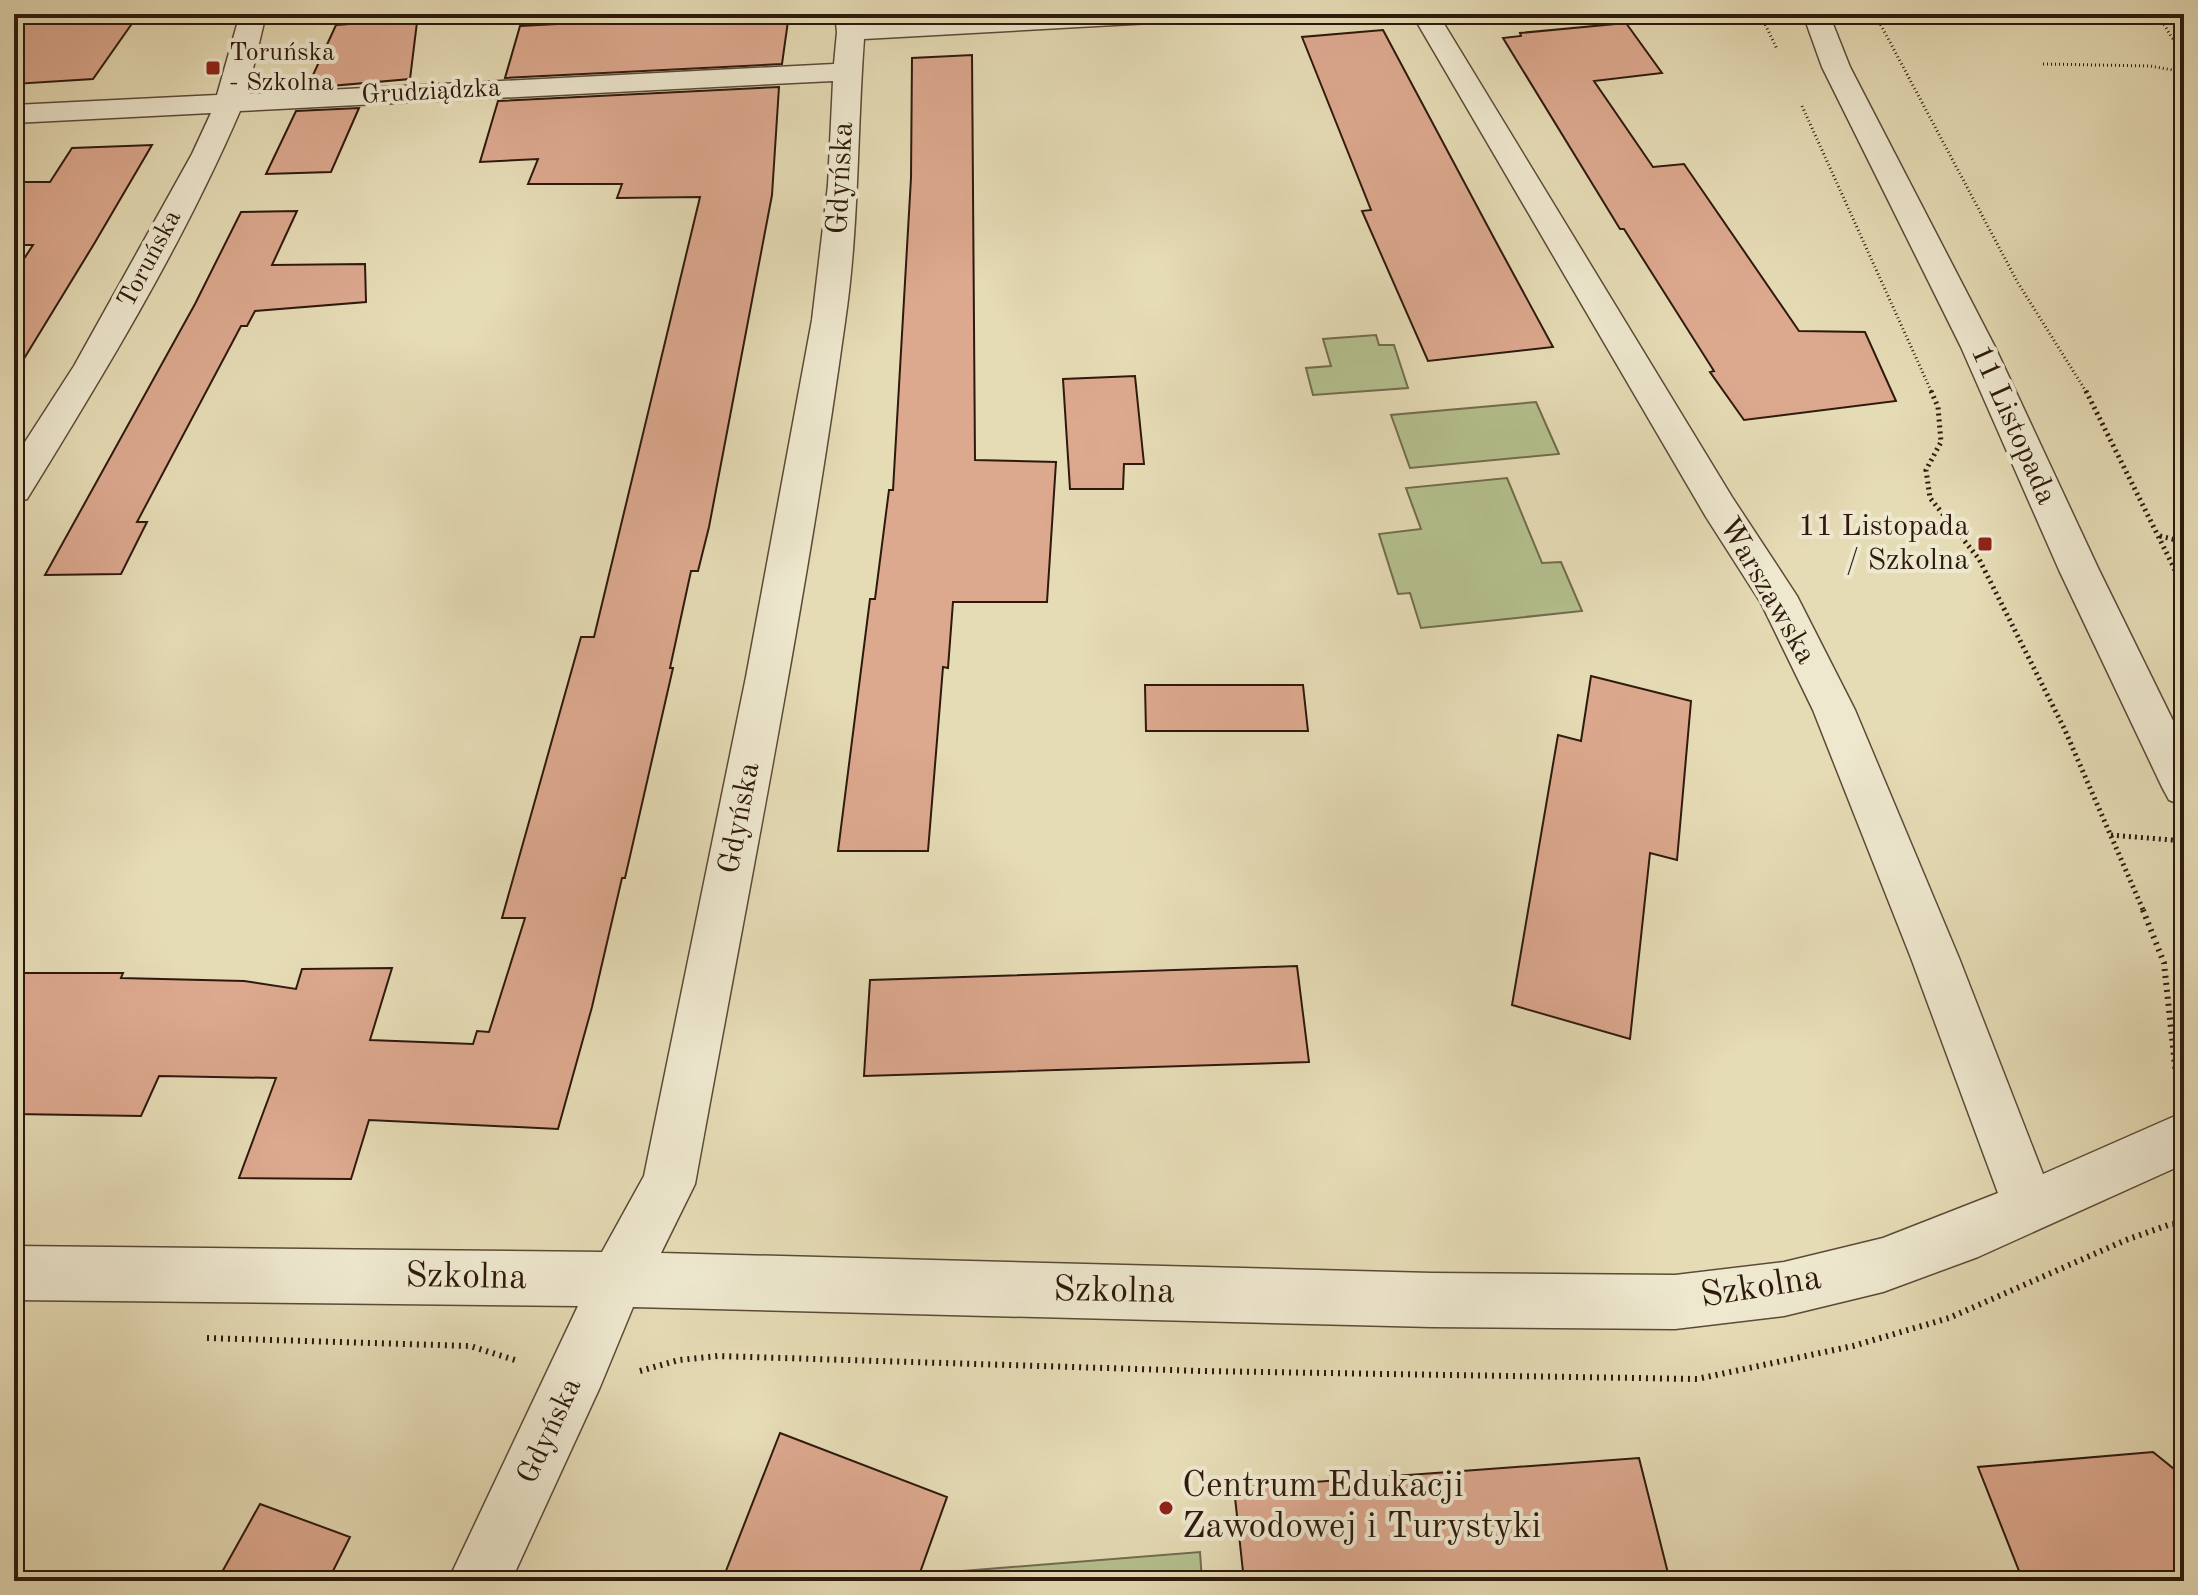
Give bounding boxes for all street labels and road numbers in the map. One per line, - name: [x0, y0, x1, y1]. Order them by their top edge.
- street label: Grudziądzka: [361, 75, 501, 109]
- street label: Gdyńska: [823, 121, 859, 235]
- street label: Toruńska: [114, 206, 186, 312]
- street label: 11 Listopada: [1965, 341, 2061, 509]
- street label: Warszawska: [1713, 513, 1821, 670]
- street label: Gdyńska: [715, 760, 766, 876]
- street label: Szkolna: [405, 1259, 527, 1297]
- street label: Szkolna: [1698, 1261, 1824, 1315]
- street label: Szkolna: [1053, 1273, 1175, 1311]
- street label: Gdyńska: [513, 1373, 588, 1488]

